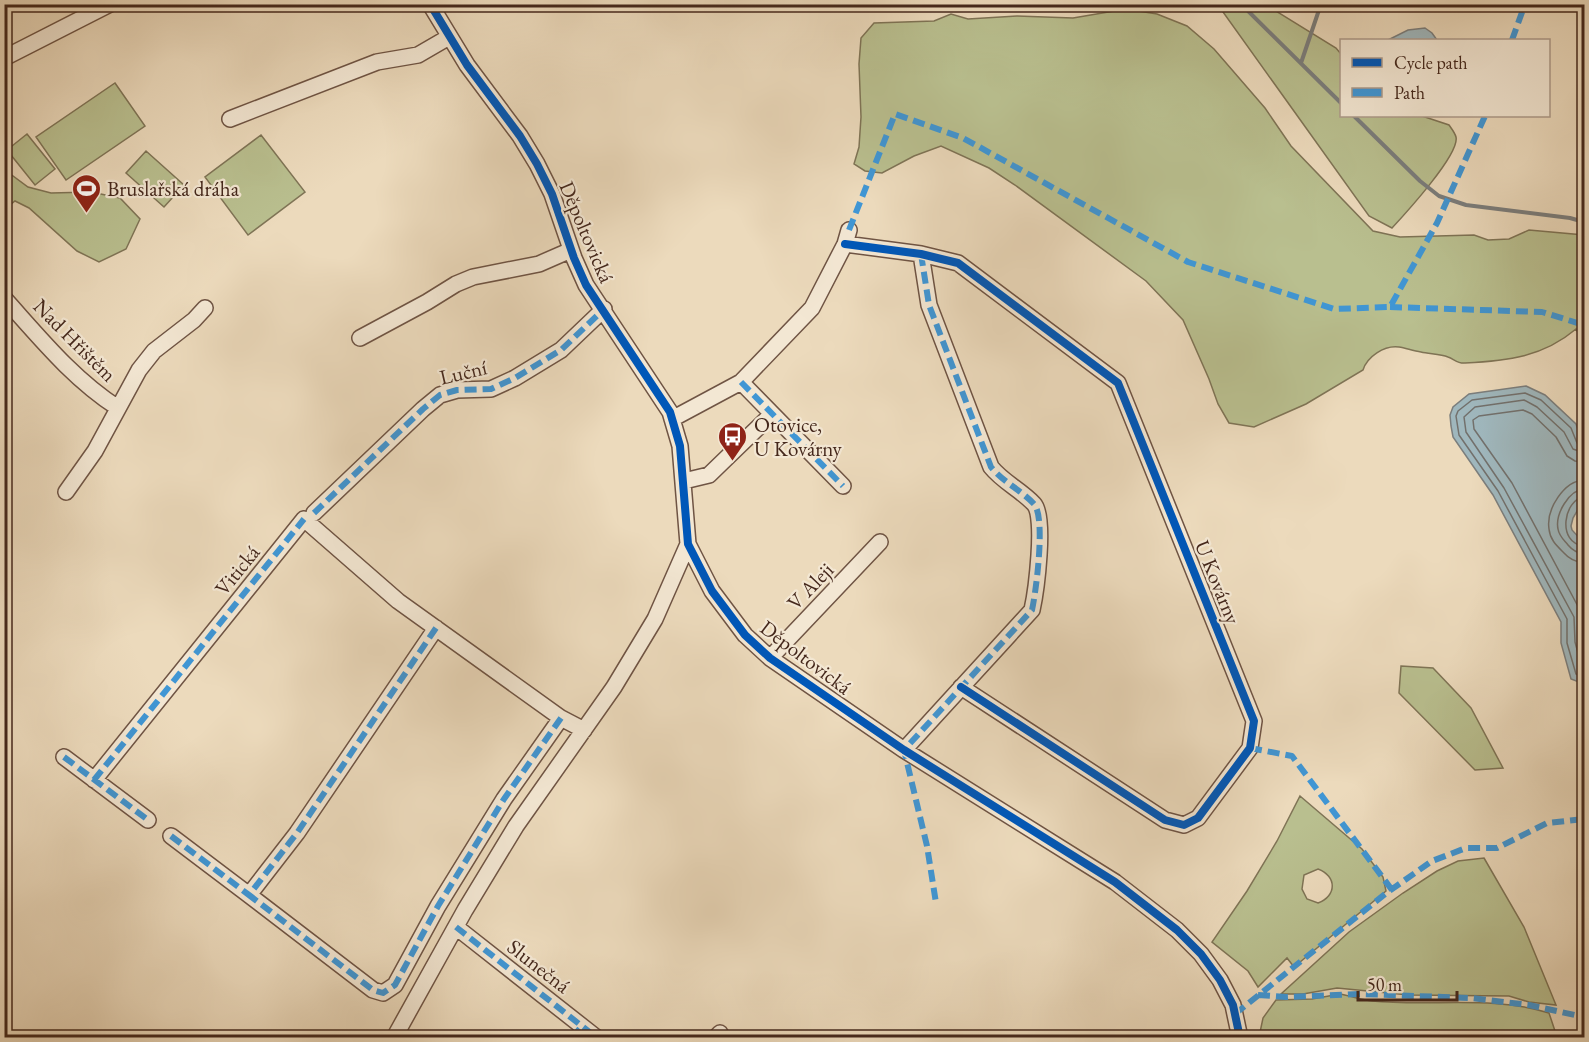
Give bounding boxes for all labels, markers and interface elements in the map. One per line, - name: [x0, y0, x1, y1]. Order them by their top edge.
- legend: [1340, 39, 1550, 117]
- text: Cycle path: [1394, 51, 1468, 74]
- text: Path: [1394, 81, 1425, 104]
- sports icon: Bruslařská dráha: [70, 172, 102, 214]
- place label: Bruslařská dráha: [107, 175, 240, 202]
- street label: Děpoltovická: [554, 177, 621, 287]
- street label: Nad Hřištěm: [28, 293, 122, 387]
- street label: Luční: [437, 353, 490, 391]
- place label: Otovice, U Kovárny: [754, 411, 843, 462]
- bus stop icon: Otovice, U Kovárny: [717, 420, 749, 462]
- street label: U Kovárny: [1189, 536, 1247, 628]
- street label: Vitická: [208, 539, 266, 601]
- street label: V Aleji: [781, 556, 839, 616]
- street label: Děpoltovická: [755, 614, 858, 701]
- street label: Slunečná: [502, 933, 576, 999]
- scale bar: [1358, 964, 1457, 1002]
- text: 50 m: [1367, 973, 1402, 996]

